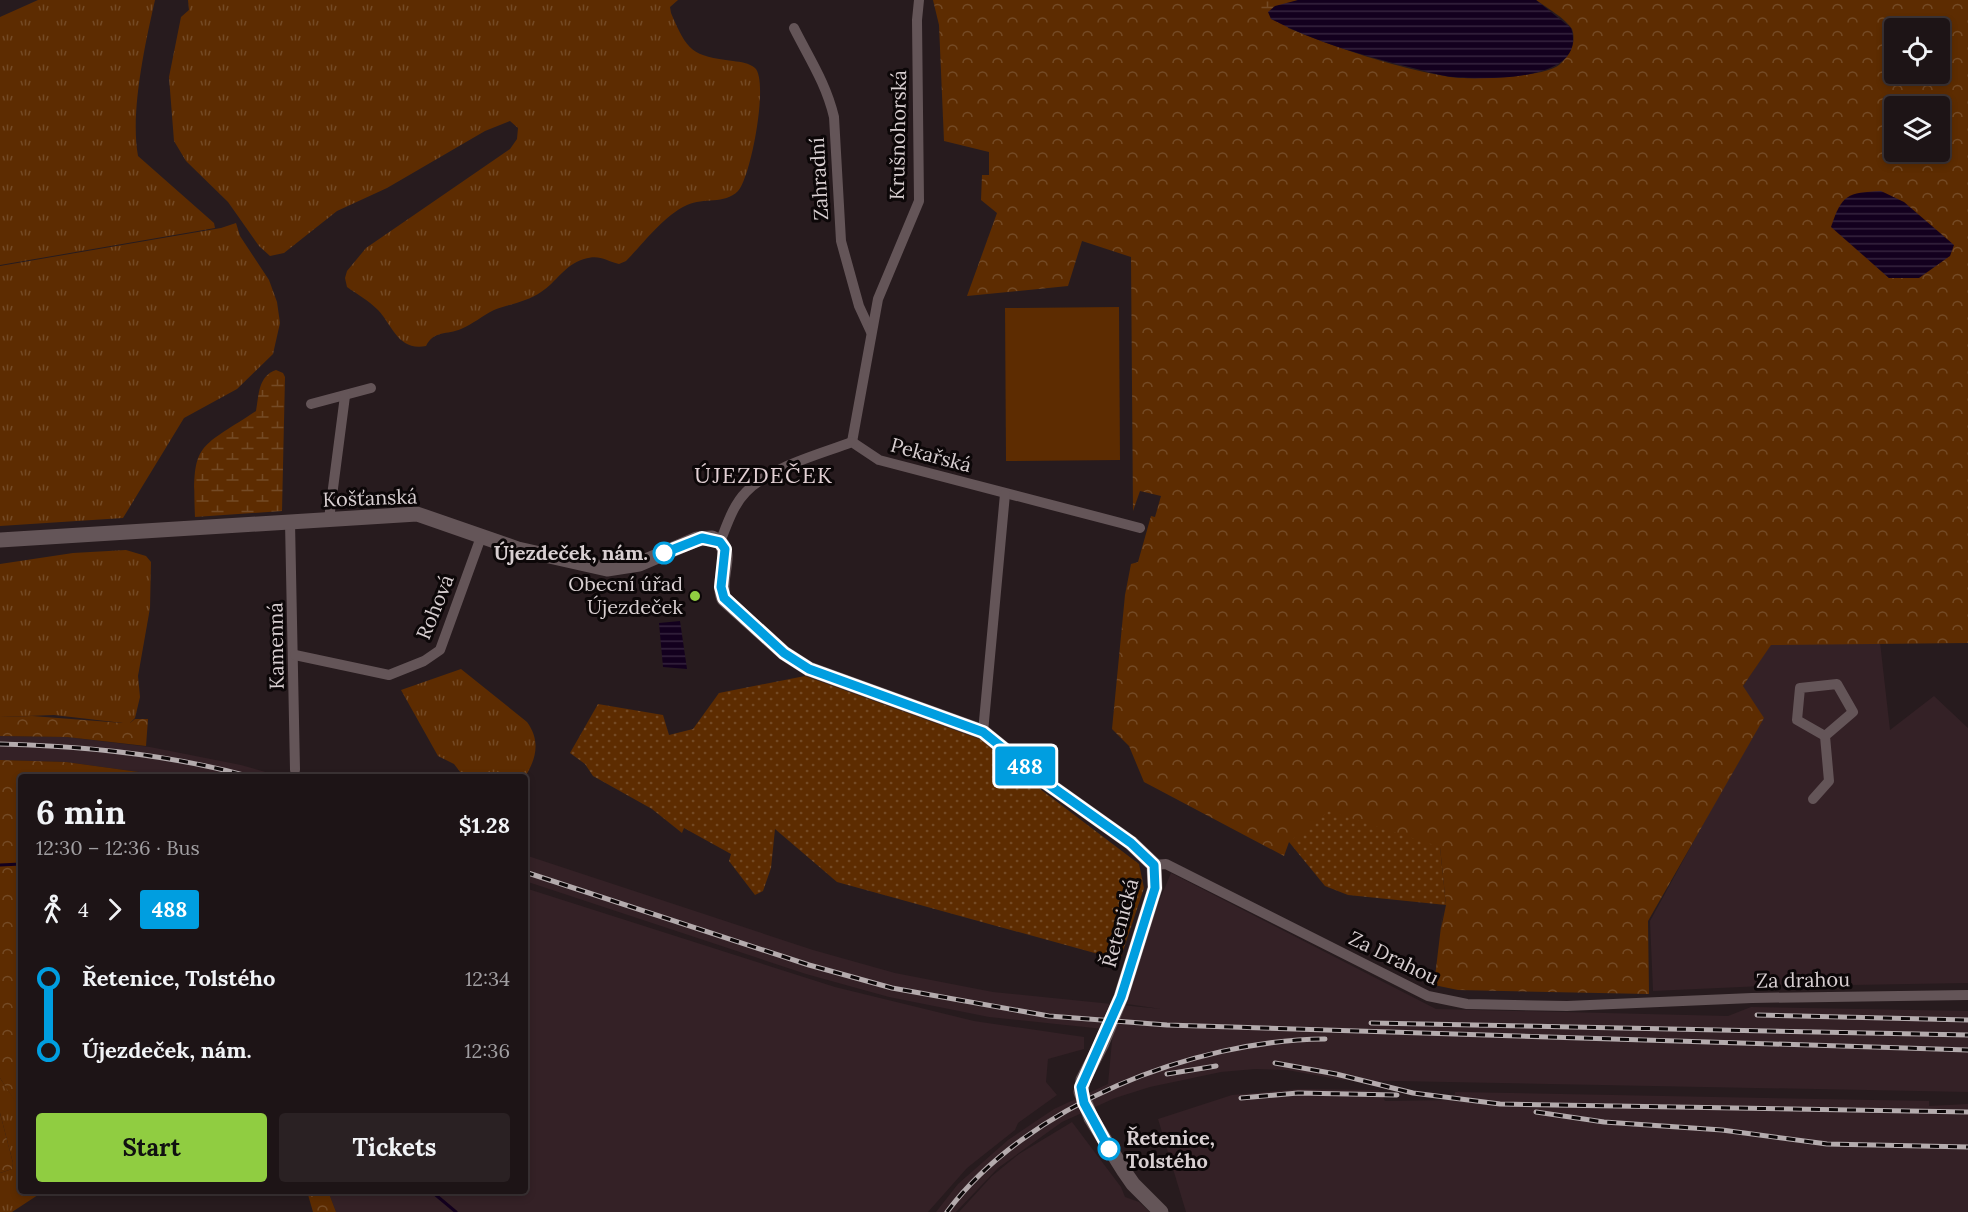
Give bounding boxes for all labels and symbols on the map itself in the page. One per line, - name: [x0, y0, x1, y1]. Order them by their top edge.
- street label: Krušnohorská: [884, 70, 911, 200]
- street label: Zahradní: [804, 137, 833, 221]
- street label: Pekařská: [888, 432, 974, 477]
- district label: ÚJEZDEČEK: [694, 461, 834, 489]
- street label: Košťanská: [322, 483, 418, 512]
- place label: Újezdeček, nám.: [494, 540, 648, 565]
- marker: Újezdeček, nám.: [653, 542, 675, 564]
- street label: Rohová: [410, 571, 459, 643]
- place label: Obecní úřad Újezdeček: [568, 571, 683, 619]
- marker: Obecní úřad Újezdeček: [688, 589, 702, 603]
- street label: Kamenná: [262, 602, 289, 690]
- line badge: 488: [990, 746, 1060, 786]
- street label: Řetenická: [1096, 876, 1143, 970]
- street label: Za Drahou: [1345, 925, 1443, 990]
- street label: Za drahou: [1756, 966, 1850, 993]
- place label: Řetenice, Tolstého: [1126, 1125, 1215, 1173]
- marker: Řetenice, Tolstého: [1098, 1138, 1120, 1160]

